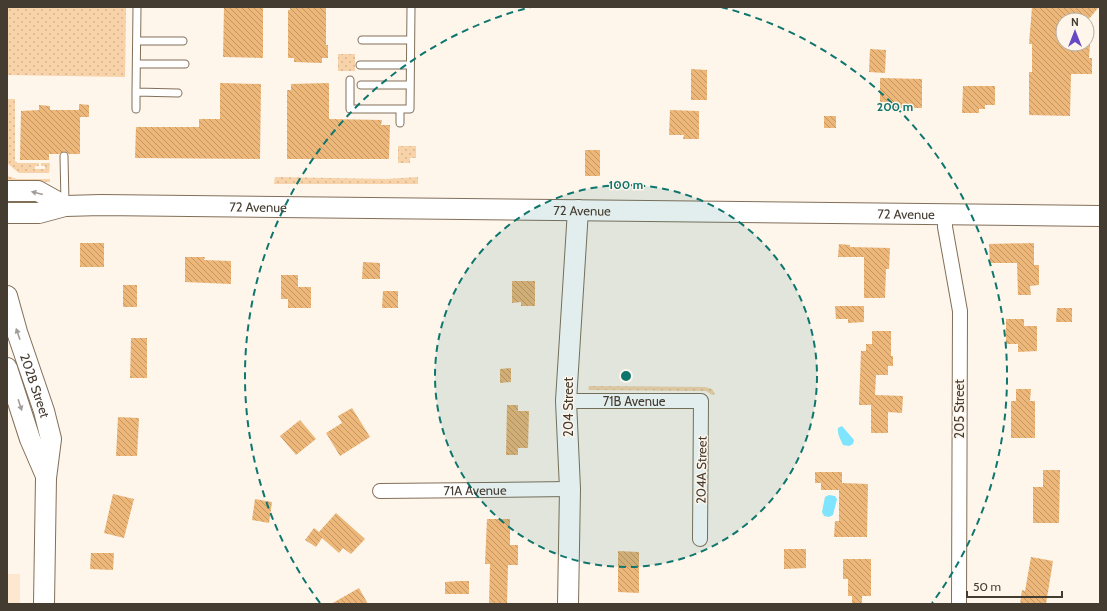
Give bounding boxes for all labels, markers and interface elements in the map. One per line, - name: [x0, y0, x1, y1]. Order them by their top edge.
- north arrow: [1055, 12, 1095, 52]
- text: N: [1071, 15, 1079, 29]
- text: 200 m: [877, 99, 913, 114]
- text: 100 m: [609, 177, 643, 192]
- one-way arrow: [31, 189, 44, 195]
- street label: 72 Avenue: [229, 198, 287, 215]
- street label: 72 Avenue: [553, 202, 611, 219]
- street label: 72 Avenue: [877, 206, 935, 222]
- one-way arrow: [14, 327, 20, 339]
- street label: 202B Street: [17, 351, 54, 420]
- centre of rings: [619, 369, 633, 383]
- street label: 204 Street: [560, 377, 576, 437]
- street label: 205 Street: [951, 379, 967, 439]
- street label: 71B Avenue: [603, 393, 666, 409]
- one-way arrow: [17, 399, 23, 411]
- street label: 204A Street: [692, 435, 710, 504]
- street label: 71A Avenue: [443, 482, 507, 498]
- scale bar: [967, 573, 1062, 599]
- text: 50 m: [973, 579, 1001, 594]

